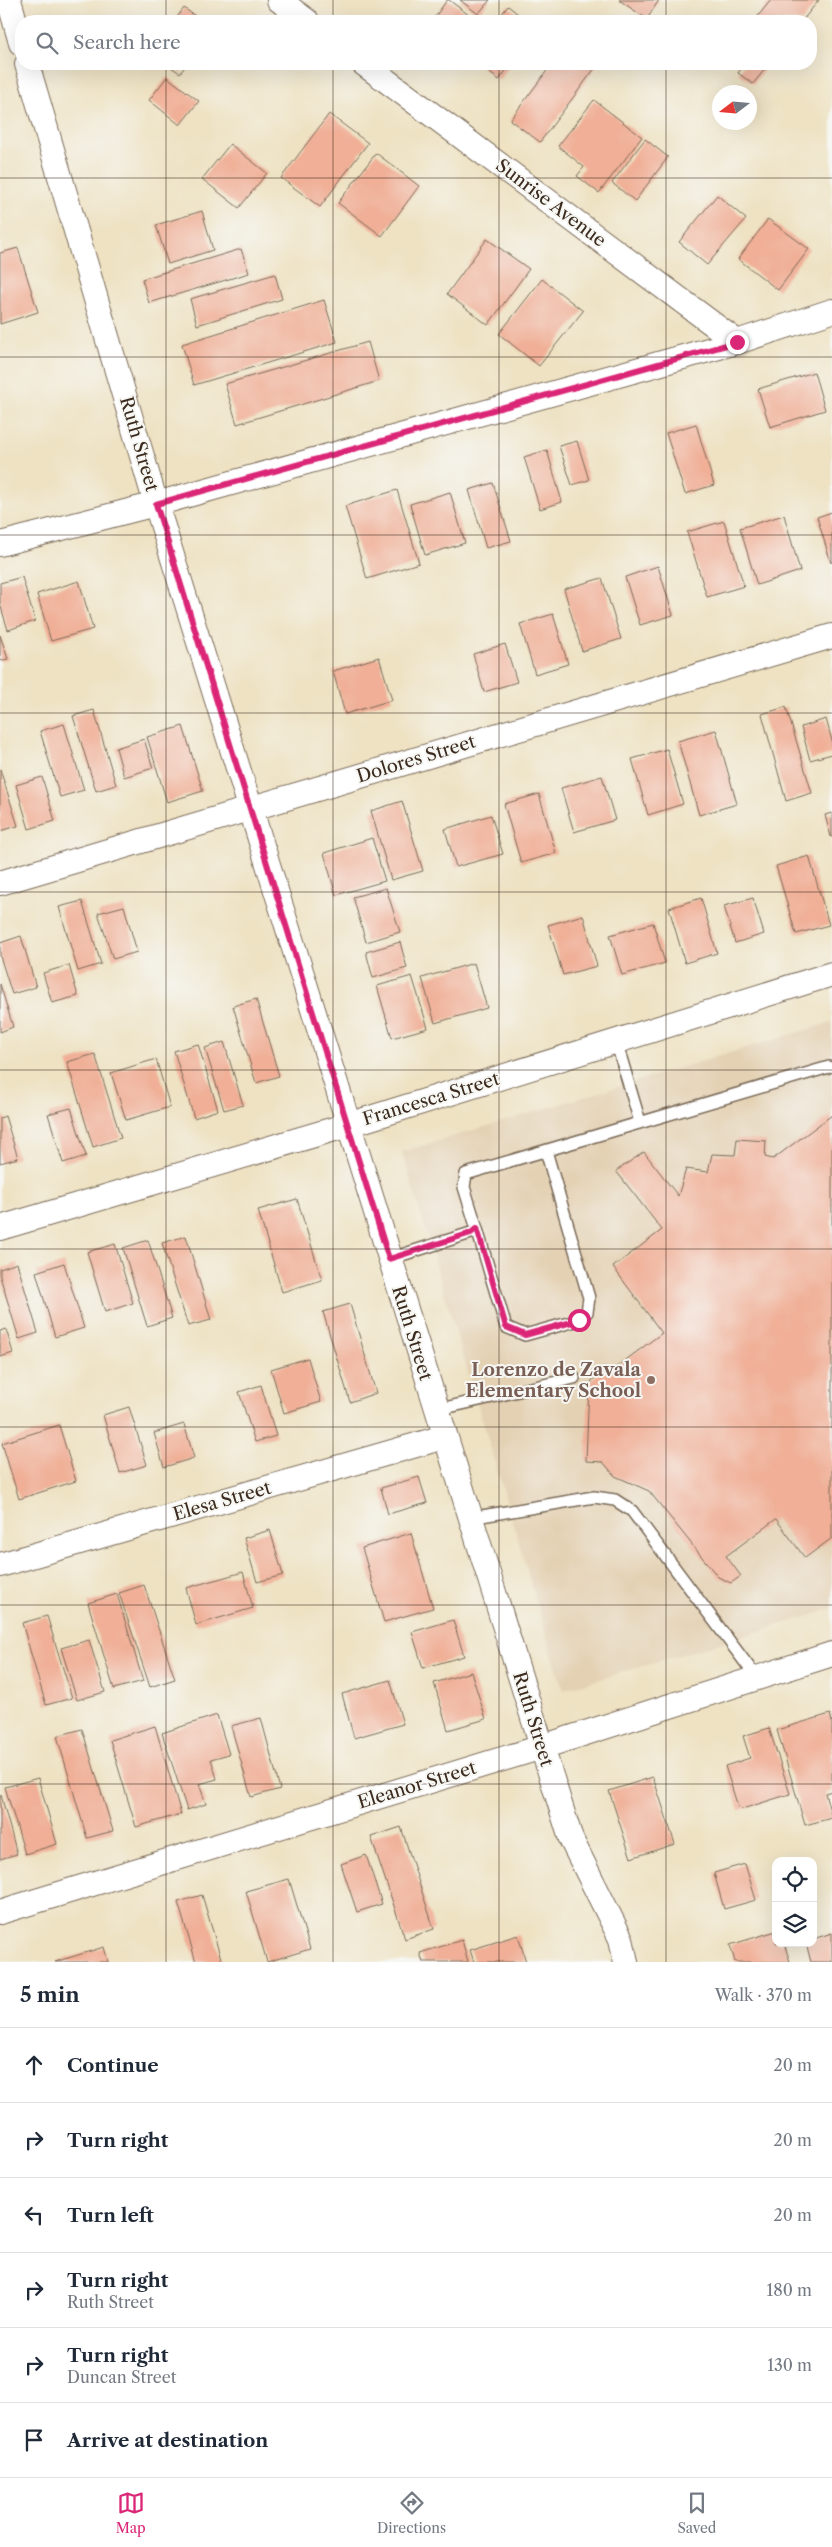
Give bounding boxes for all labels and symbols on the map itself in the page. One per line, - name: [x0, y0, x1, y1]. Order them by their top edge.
- north arrow: [712, 85, 757, 130]
- street label: Sunrise Avenue: [492, 154, 610, 252]
- route end: [726, 331, 749, 354]
- street label: Ruth Street: [115, 394, 163, 495]
- street label: Dolores Street: [354, 730, 479, 788]
- street label: Francesca Street: [360, 1068, 503, 1130]
- street label: Ruth Street: [387, 1283, 437, 1384]
- route start: [568, 1309, 591, 1332]
- place label: Lorenzo de Zavala Elementary School: [465, 1359, 642, 1402]
- marker: Lorenzo de Zavala Elementary School: [645, 1374, 657, 1386]
- street label: Elesa Street: [171, 1476, 274, 1525]
- street label: Ruth Street: [508, 1669, 558, 1770]
- street label: Eleanor Street: [355, 1756, 479, 1813]

